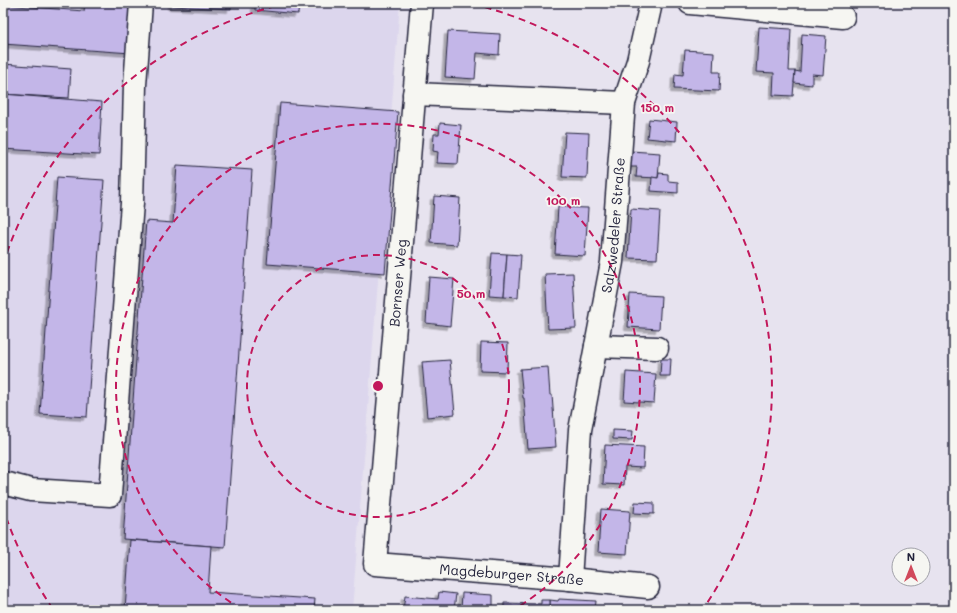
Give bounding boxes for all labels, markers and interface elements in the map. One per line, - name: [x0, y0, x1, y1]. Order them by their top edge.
- text: 150 m: [640, 99, 674, 115]
- street label: Salzwedeler Straße: [596, 157, 629, 295]
- text: 100 m: [546, 192, 580, 208]
- street label: Bornser Weg: [384, 238, 411, 328]
- text: 50 m: [457, 285, 485, 301]
- centre of rings: [371, 379, 385, 393]
- north arrow: [891, 547, 931, 587]
- text: N: [907, 549, 915, 564]
- street label: Magdeburger Straße: [439, 559, 585, 589]

